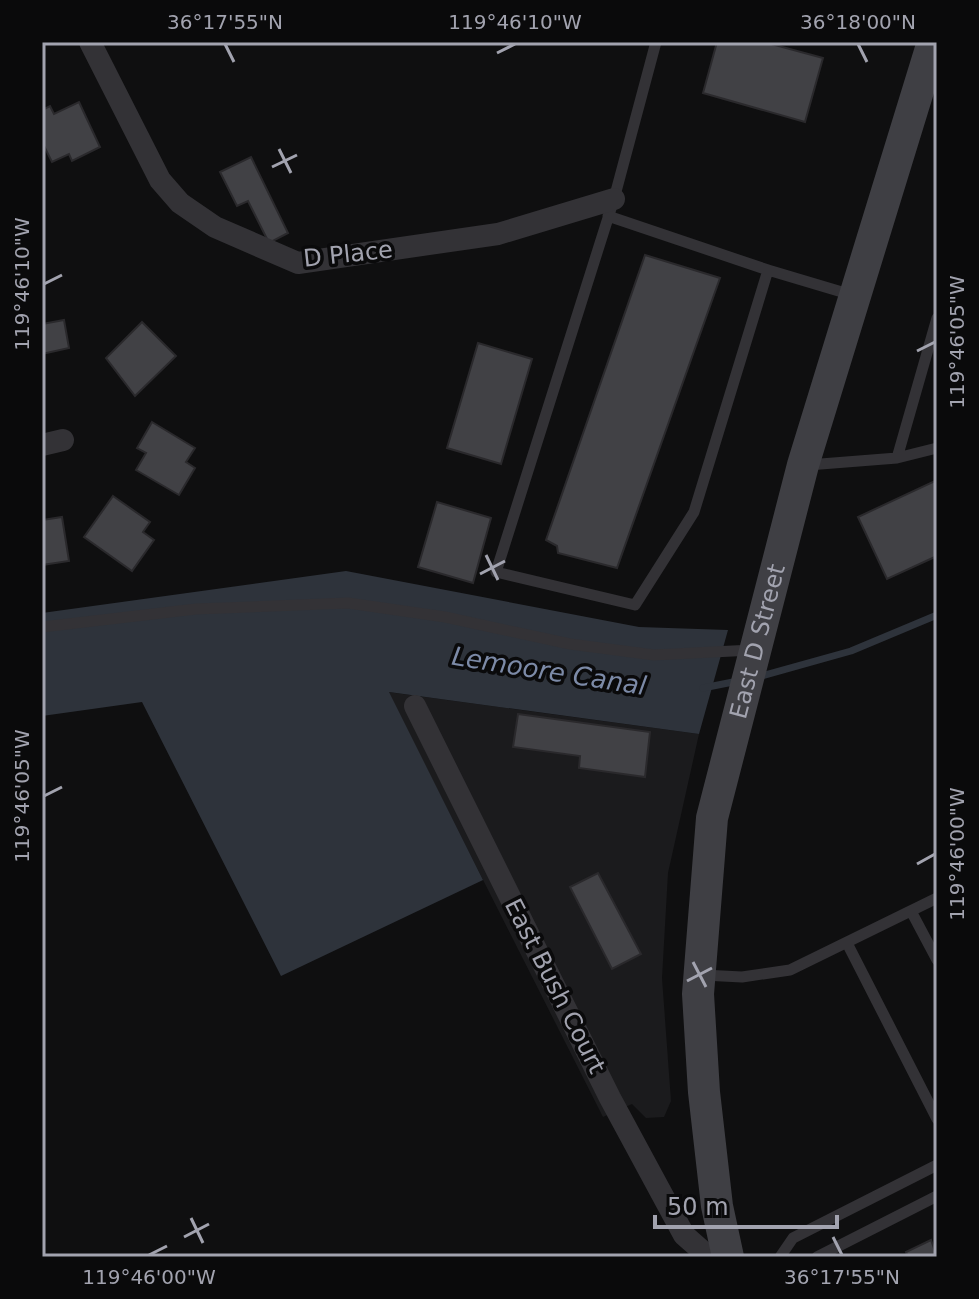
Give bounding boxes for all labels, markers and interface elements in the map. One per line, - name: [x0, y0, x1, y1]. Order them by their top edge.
- text: 36°17'55"N: [167, 10, 283, 34]
- text: 119°46'10"W: [448, 10, 582, 34]
- text: 36°18'00"N: [800, 10, 916, 34]
- text: 119°46'10"W: [10, 217, 34, 351]
- street label: D Place: [302, 235, 394, 273]
- text: 119°46'05"W: [945, 275, 969, 409]
- street label: East D Street: [724, 561, 791, 722]
- water label: Lemoore Canal: [450, 641, 649, 701]
- text: 119°46'05"W: [10, 729, 34, 863]
- text: 119°46'00"W: [945, 787, 969, 921]
- street label: East Bush Court: [499, 894, 611, 1078]
- scale bar: [655, 1179, 837, 1229]
- text: 50 m: [667, 1193, 729, 1221]
- text: 119°46'00"W: [82, 1265, 216, 1289]
- text: 36°17'55"N: [784, 1265, 900, 1289]

